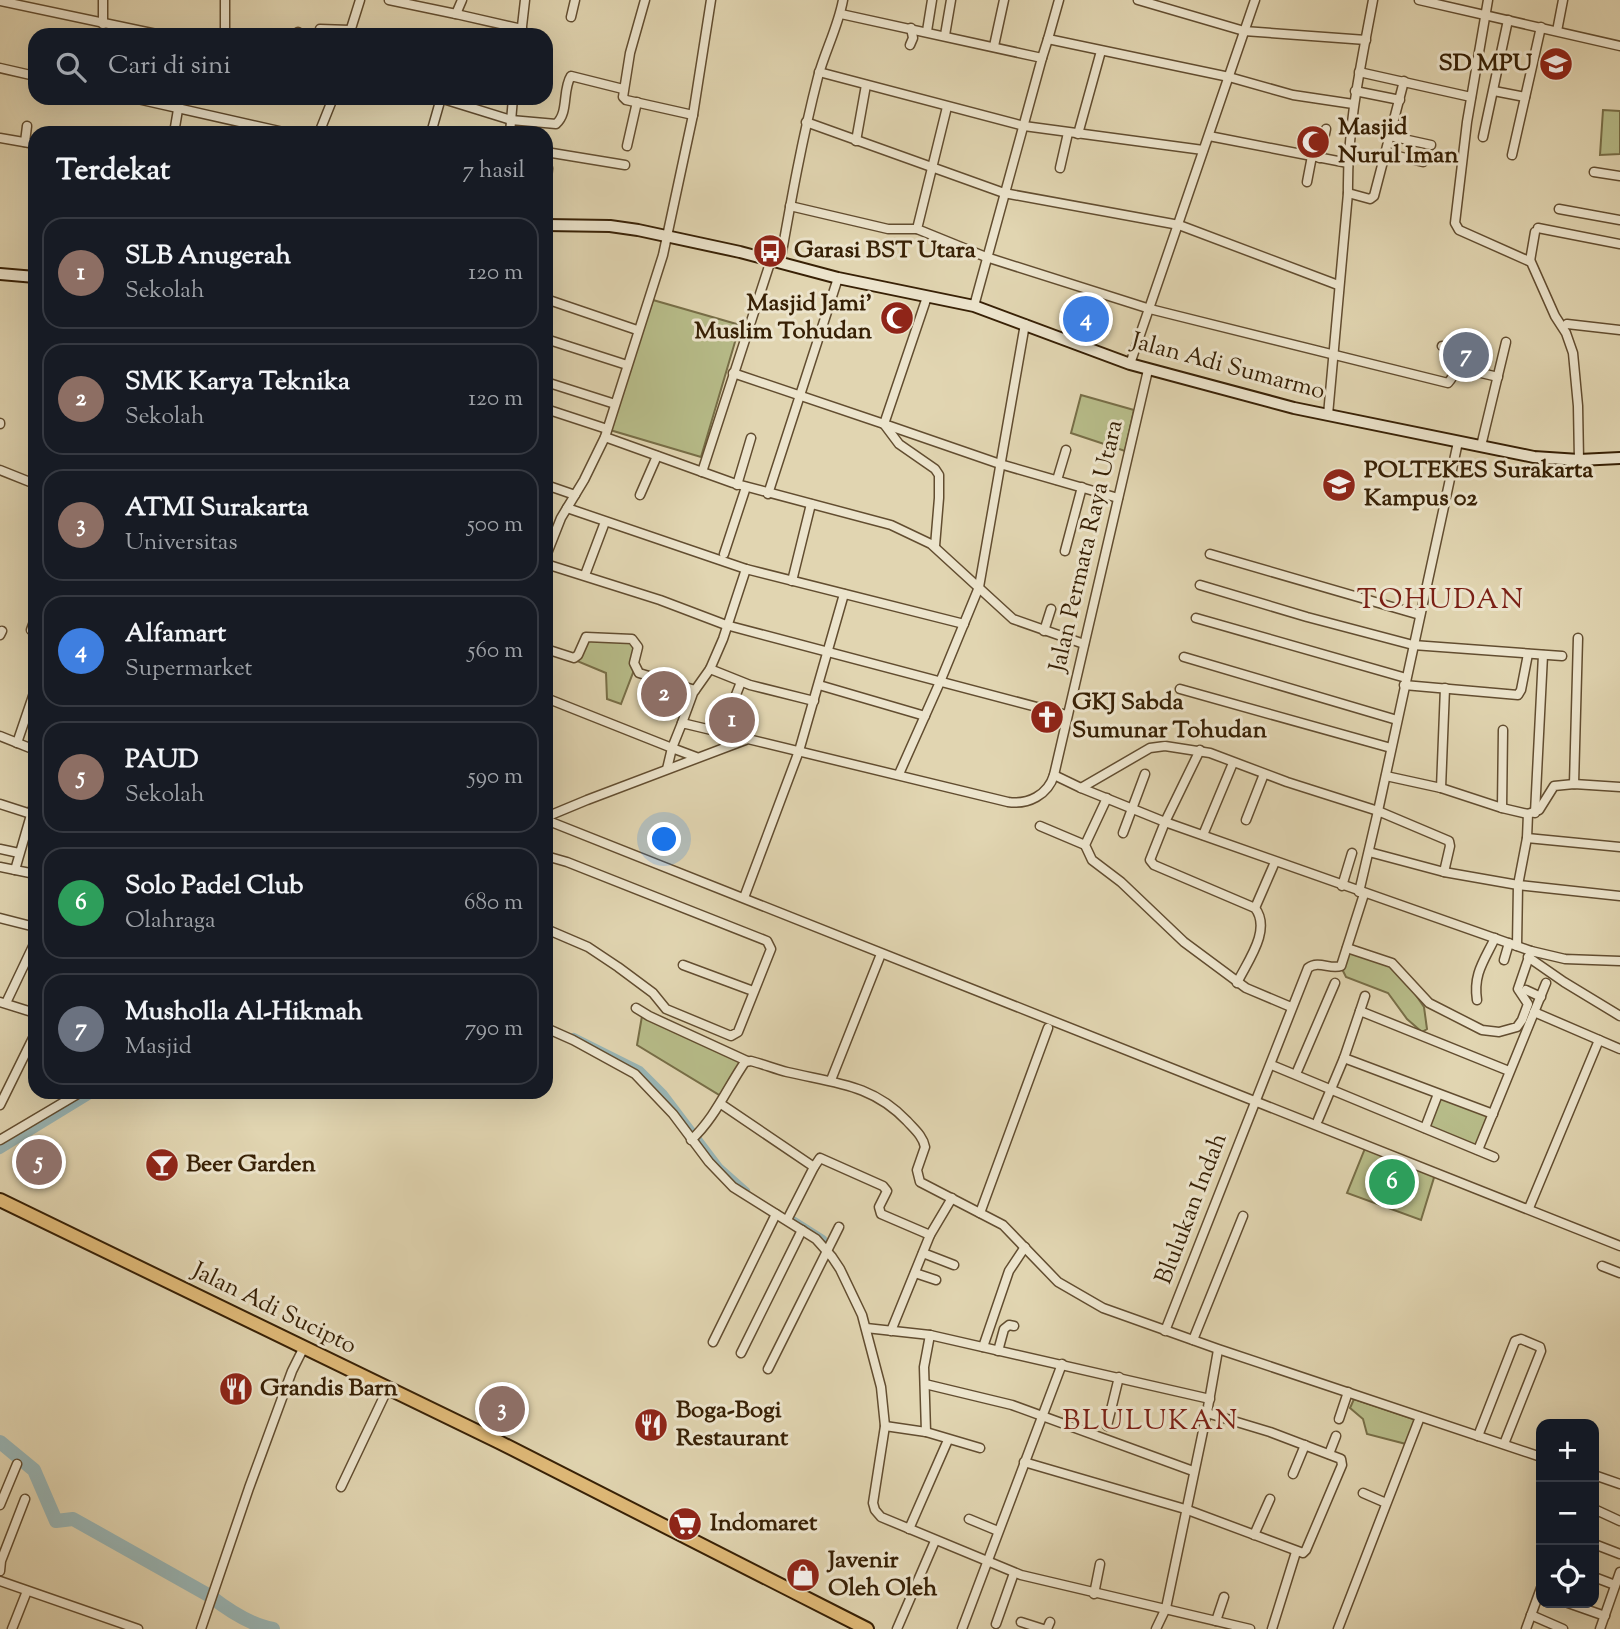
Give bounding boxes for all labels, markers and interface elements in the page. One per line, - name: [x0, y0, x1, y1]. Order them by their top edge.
- search box: [28, 28, 553, 105]
- school or university icon: SD MPU: [1537, 45, 1575, 83]
- place label: SD MPU: [1438, 47, 1532, 81]
- icon: search: [52, 48, 90, 86]
- text: Cari di sini: [108, 48, 231, 85]
- place label: Masjid Nurul Iman: [1338, 111, 1459, 173]
- mosque icon: Masjid Nurul Iman: [1294, 123, 1332, 161]
- text: Terdekat: [56, 150, 170, 193]
- text: 7 hasil: [462, 155, 525, 188]
- bus stop icon: Garasi BST Utara: [751, 232, 789, 270]
- place label: Garasi BST Utara: [794, 234, 977, 268]
- text: SLB Anugerah: [125, 238, 291, 275]
- text: 1: [77, 257, 85, 290]
- text: 120 m: [468, 257, 523, 290]
- text: Sekolah: [125, 275, 204, 308]
- place label: Masjid Jami' Muslim Tohudan: [694, 287, 873, 349]
- pin: 4: [1063, 293, 1109, 345]
- mosque icon: Masjid Jami' Muslim Tohudan: [878, 299, 916, 337]
- street label: Jalan Adi Sumarmo: [1125, 324, 1329, 409]
- pin: 7: [1443, 329, 1489, 381]
- text: SMK Karya Teknika: [125, 364, 350, 401]
- text: 2: [76, 383, 86, 416]
- text: 120 m: [468, 383, 523, 416]
- text: Sekolah: [125, 401, 204, 434]
- street label: Jalan Permata Raya Utara: [1041, 417, 1133, 677]
- place label: POLTEKES Surakarta Kampus 02: [1364, 454, 1594, 516]
- school or university icon: POLTEKES Surakarta Kampus 02: [1320, 466, 1358, 504]
- text: ATMI Surakarta: [125, 490, 309, 527]
- text: 3: [76, 509, 86, 542]
- text: 500 m: [467, 509, 523, 542]
- text: Universitas: [125, 527, 237, 560]
- district label: TOHUDAN: [1357, 581, 1525, 621]
- text: Alfamart: [125, 616, 226, 653]
- text: 4: [75, 635, 87, 668]
- text: 560 m: [468, 635, 523, 668]
- text: Supermarket: [125, 653, 252, 686]
- pin: 2: [641, 668, 687, 720]
- place label: GKJ Sabda Sumunar Tohudan: [1072, 686, 1268, 748]
- pin: 1: [709, 694, 755, 746]
- church icon: GKJ Sabda Sumunar Tohudan: [1028, 698, 1066, 736]
- text: PAUD: [125, 742, 199, 779]
- text: 5: [77, 761, 85, 794]
- text: 590 m: [468, 761, 523, 794]
- text: Sekolah: [125, 779, 204, 812]
- your location: [647, 822, 681, 856]
- text: Solo Padel Club: [125, 868, 303, 905]
- text: 6: [75, 887, 87, 920]
- text: 680 m: [464, 887, 523, 920]
- text: Olahraga: [125, 905, 216, 938]
- text: Musholla Al-Hikmah: [125, 994, 363, 1031]
- text: 7: [75, 1013, 87, 1046]
- text: 790 m: [465, 1013, 523, 1046]
- text: Masjid: [125, 1031, 192, 1064]
- street label: Blulukan Indah: [1148, 1128, 1236, 1290]
- pin: 5: [16, 1136, 62, 1188]
- bar icon: Beer Garden: [143, 1146, 181, 1184]
- place label: Beer Garden: [186, 1148, 316, 1182]
- pin: 6: [1369, 1156, 1415, 1208]
- street label: Jalan Adi Sucipto: [184, 1254, 362, 1364]
- restaurant icon: Grandis Barn: [217, 1370, 255, 1408]
- place label: Grandis Barn: [260, 1372, 398, 1406]
- pin: 3: [479, 1383, 525, 1435]
- place label: Boga-Bogi Restaurant: [676, 1394, 789, 1456]
- district label: BLULUKAN: [1063, 1402, 1239, 1442]
- restaurant icon: Boga-Bogi Restaurant: [632, 1406, 670, 1444]
- map controls: [1536, 1419, 1599, 1608]
- button: +: [1536, 1419, 1599, 1482]
- button: −: [1536, 1482, 1599, 1545]
- supermarket icon: Indomaret: [666, 1505, 704, 1543]
- place label: Indomaret: [710, 1507, 818, 1541]
- place label: Javenir Oleh Oleh: [826, 1544, 938, 1606]
- button: locate: [1536, 1545, 1599, 1608]
- shop icon: Javenir Oleh Oleh: [784, 1556, 822, 1594]

